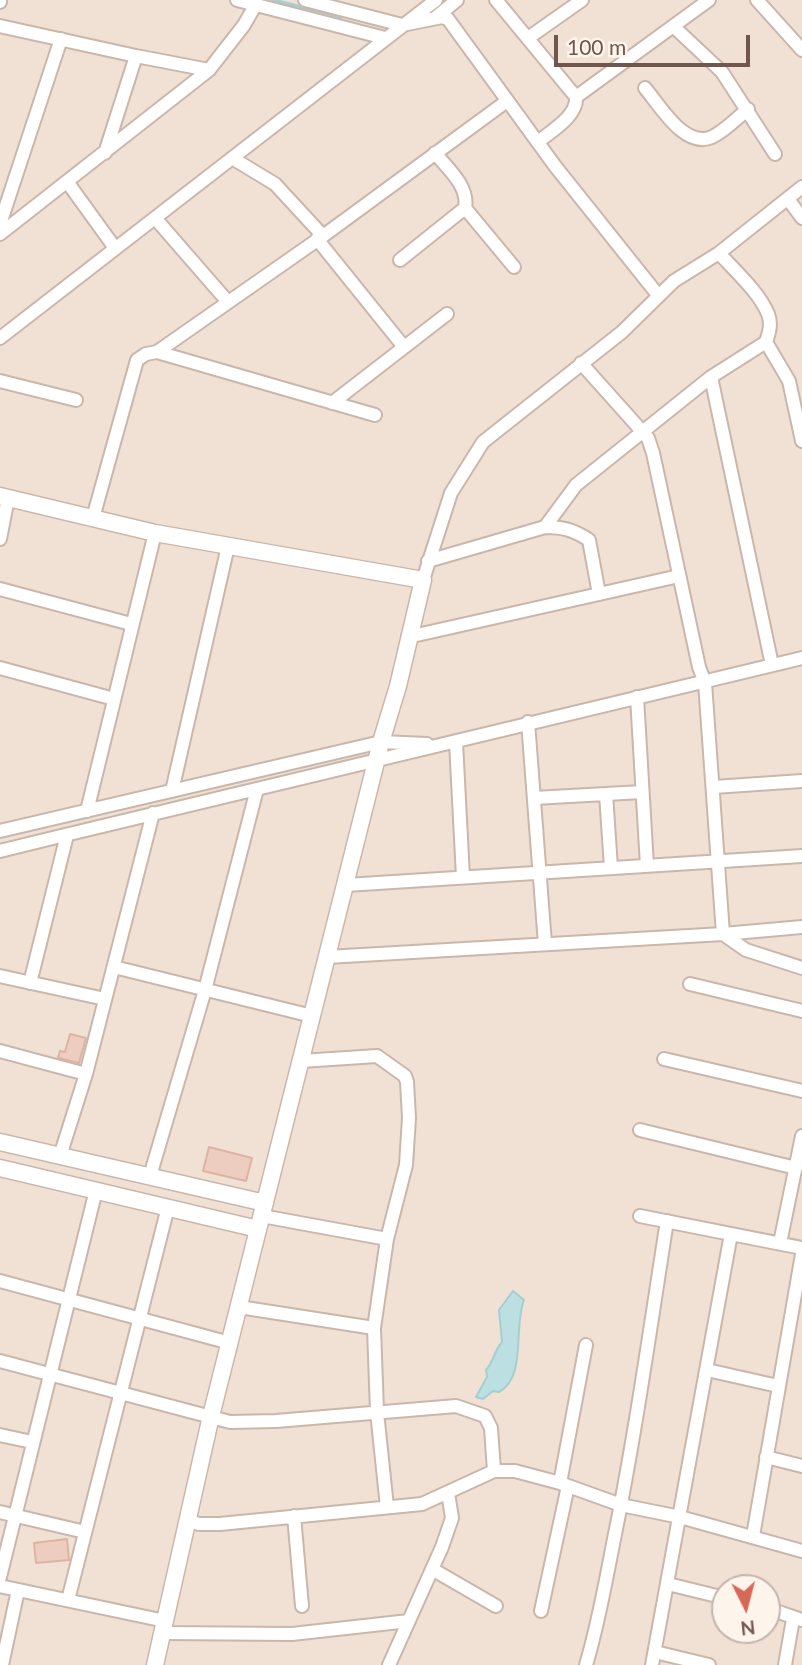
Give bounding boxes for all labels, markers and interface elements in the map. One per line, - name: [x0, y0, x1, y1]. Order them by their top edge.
- scale bar: [557, 21, 753, 65]
- text: 100 m: [567, 34, 626, 59]
- north arrow: [711, 1574, 781, 1644]
- text: N: [740, 1616, 757, 1641]

